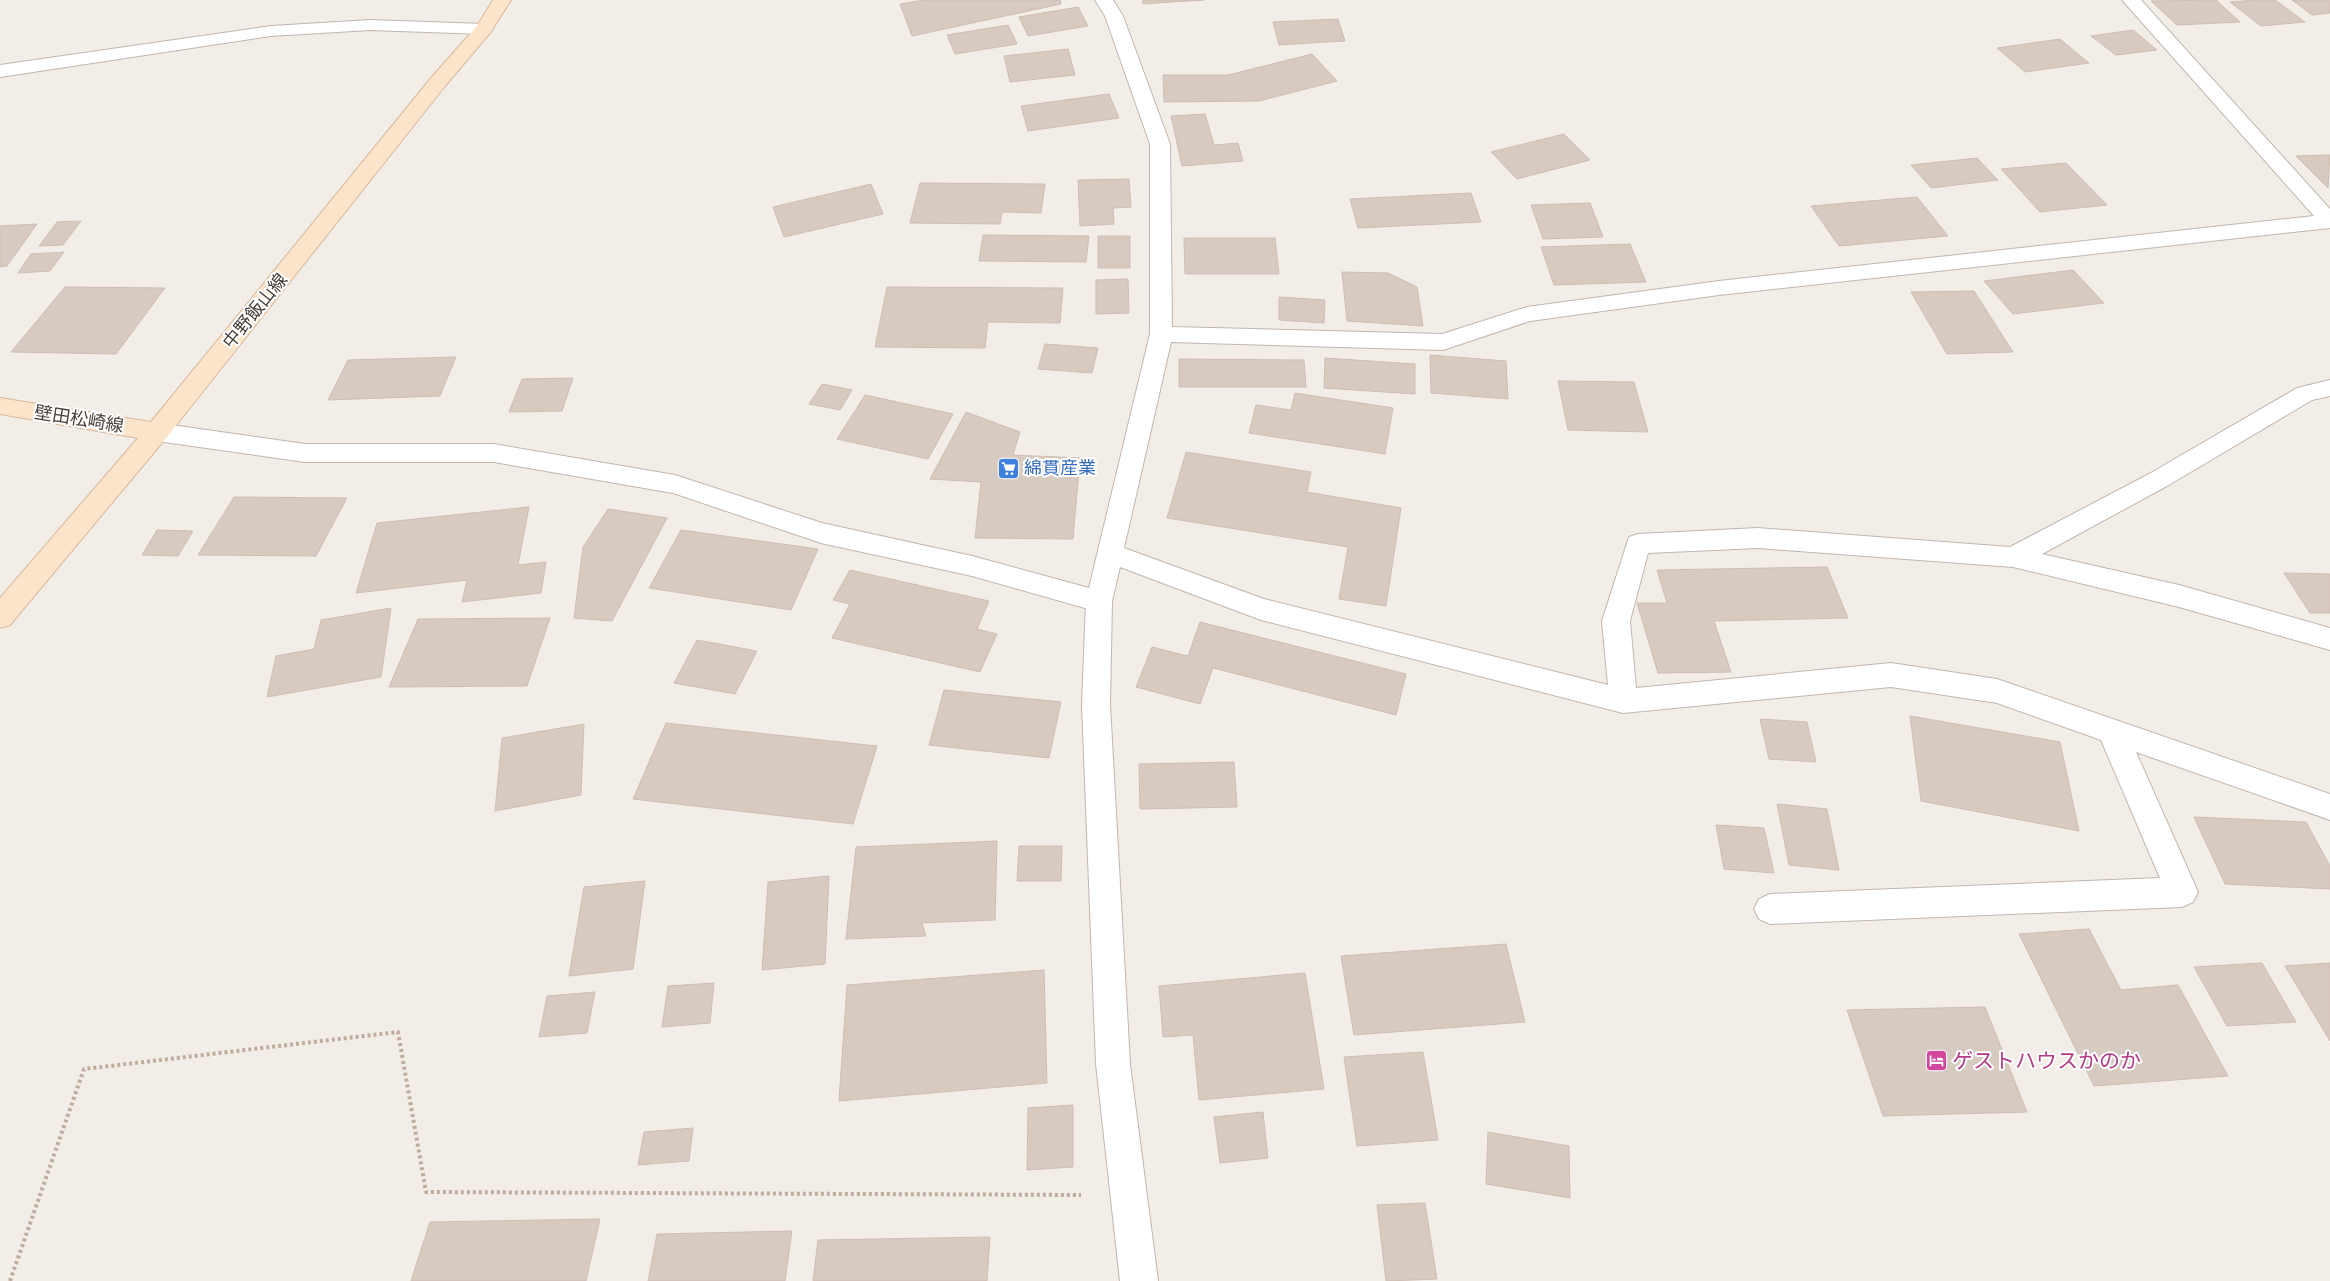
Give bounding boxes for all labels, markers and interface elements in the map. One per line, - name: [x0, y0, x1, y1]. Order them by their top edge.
- street label: 中野飯山線: [218, 269, 292, 353]
- street label: 壁田松崎線: [33, 401, 125, 437]
- supermarket icon: 綿貫産業: [996, 456, 1020, 480]
- place label: 綿貫産業: [1024, 457, 1096, 479]
- hotel icon: ゲストハウスかのか: [1924, 1049, 1948, 1073]
- place label: ゲストハウスかのか: [1952, 1049, 2141, 1073]

